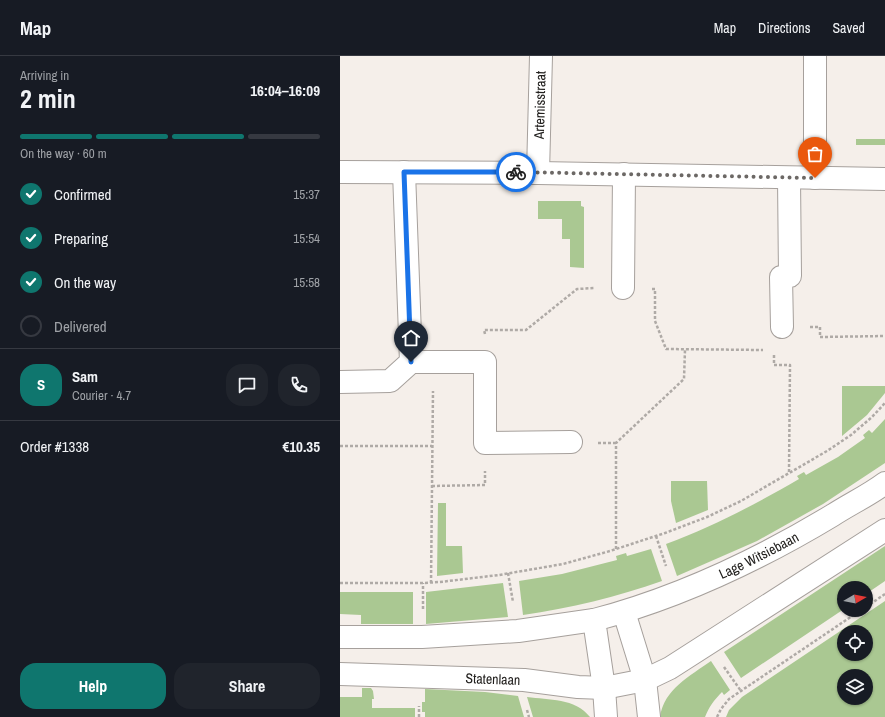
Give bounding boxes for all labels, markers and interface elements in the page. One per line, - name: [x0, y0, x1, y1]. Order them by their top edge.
- text: Map: [20, 15, 51, 41]
- text: Map: [714, 19, 736, 37]
- text: Directions: [758, 19, 810, 37]
- text: Saved: [832, 19, 865, 37]
- text: Arriving in: [20, 67, 69, 84]
- street label: Artemisstraat: [530, 71, 550, 140]
- text: 16:04–16:09: [250, 80, 320, 101]
- text: 2 min: [20, 81, 76, 116]
- pin: [798, 137, 832, 178]
- icon: bag: [804, 143, 826, 165]
- text: On the way · 60 m: [20, 145, 107, 162]
- courier: [496, 152, 536, 192]
- icon: bike: [505, 161, 527, 183]
- icon: check: [20, 183, 42, 205]
- text: Confirmed: [54, 184, 111, 205]
- text: 15:37: [293, 186, 320, 203]
- icon: check: [20, 227, 42, 249]
- text: Preparing: [54, 228, 108, 249]
- text: 15:54: [293, 230, 320, 247]
- icon: check: [20, 271, 42, 293]
- text: On the way: [54, 272, 116, 293]
- text: 15:58: [293, 274, 320, 291]
- text: Delivered: [54, 316, 107, 337]
- pin: [394, 321, 428, 362]
- icon: home: [400, 327, 422, 349]
- button: chat: [226, 364, 268, 406]
- button: phone: [278, 364, 320, 406]
- text: Sam: [72, 366, 98, 387]
- text: S: [37, 374, 45, 395]
- text: Courier · 4.7: [72, 387, 131, 404]
- text: Order #1338: [20, 436, 89, 457]
- text: €10.35: [282, 436, 320, 457]
- street label: Lage Witsiebaan: [716, 528, 802, 583]
- north arrow: [837, 581, 873, 617]
- map controls: [837, 581, 873, 705]
- button: locate: [837, 625, 873, 661]
- button: Help: [20, 663, 166, 709]
- button: Share: [174, 663, 320, 709]
- street label: Statenlaan: [465, 669, 521, 689]
- button: layers: [837, 669, 873, 705]

